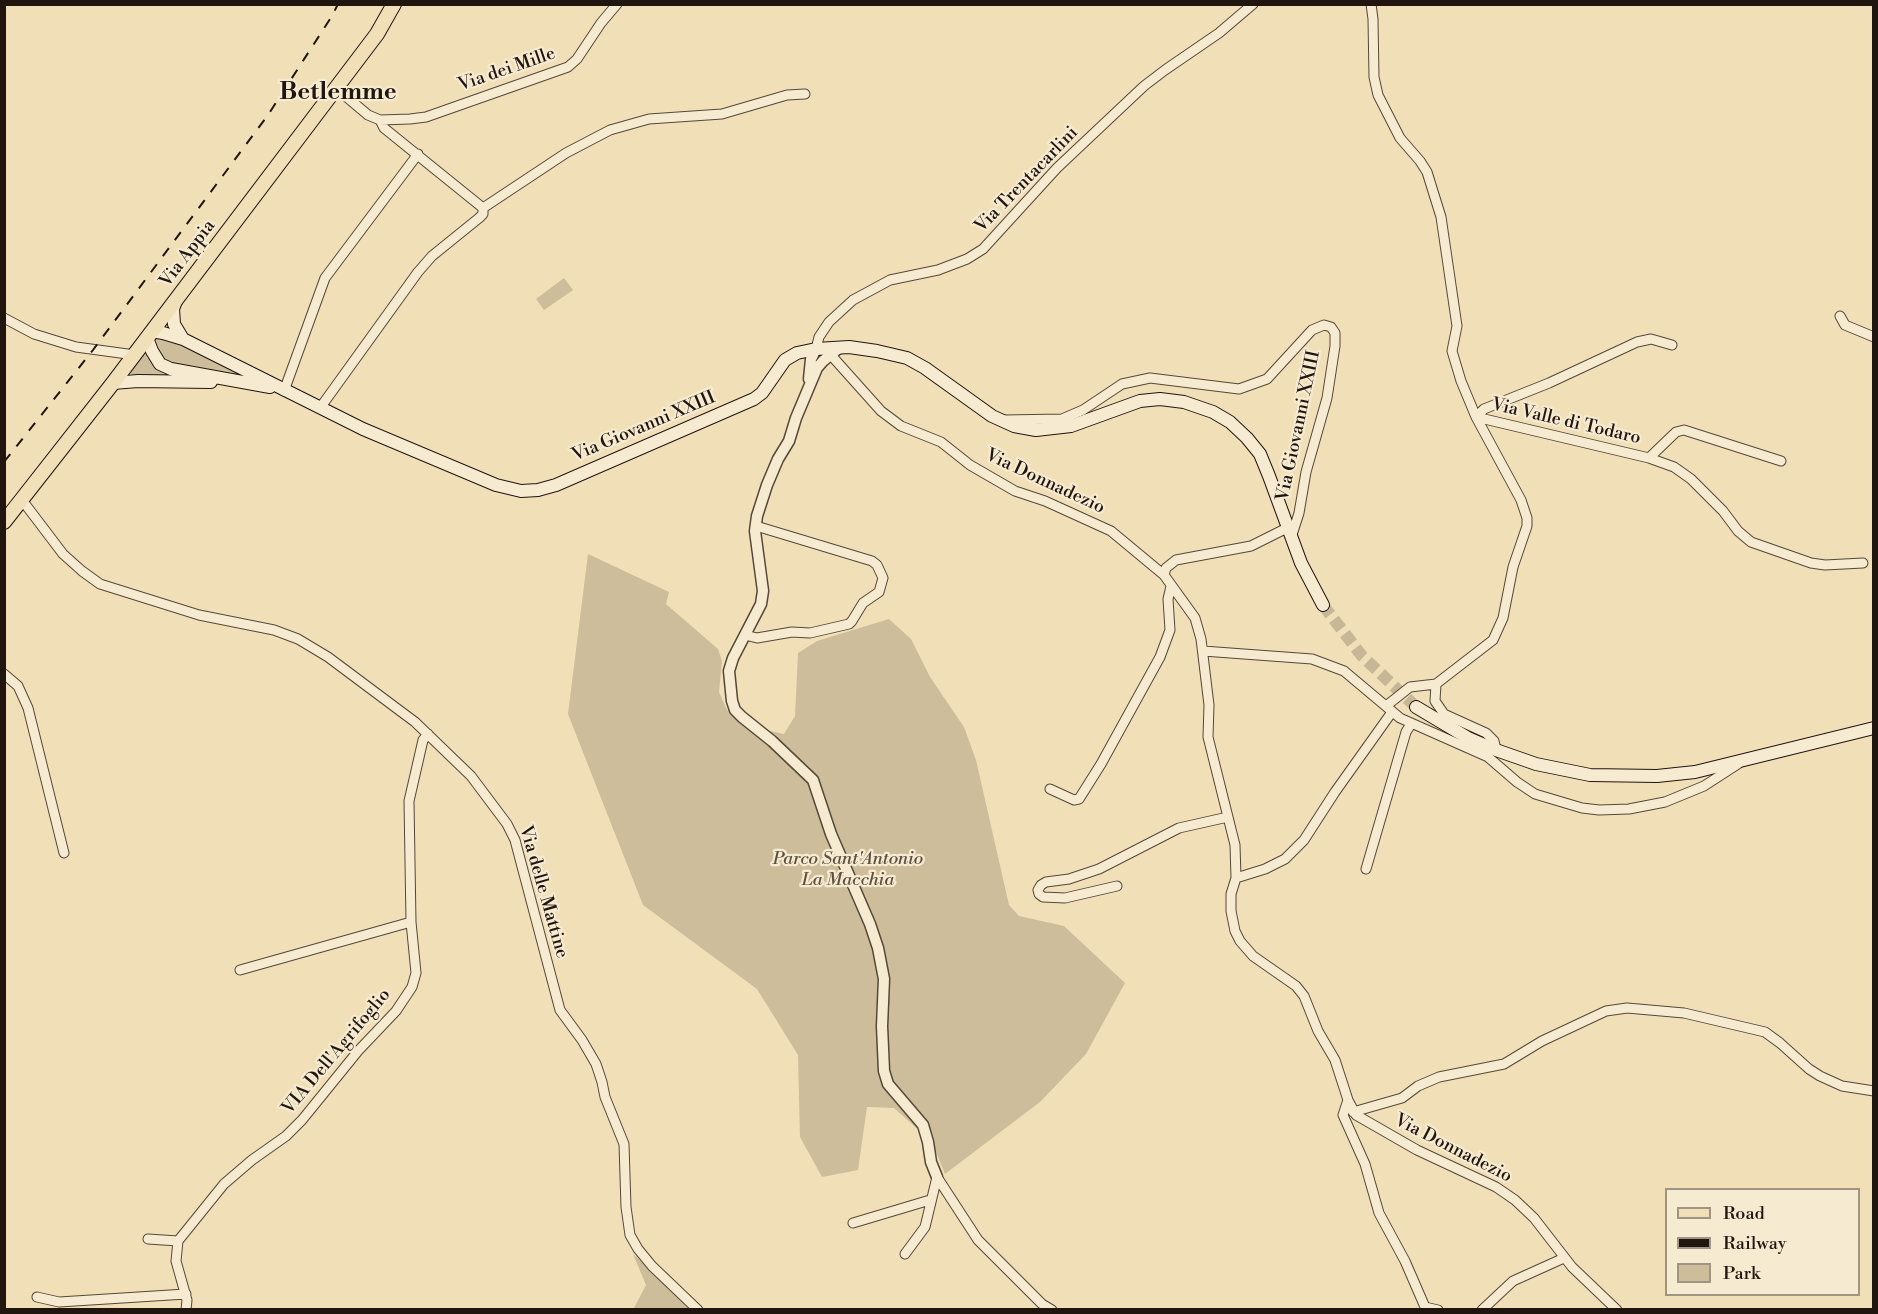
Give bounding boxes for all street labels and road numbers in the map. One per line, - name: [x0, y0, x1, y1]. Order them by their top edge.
- street label: Via dei Mille: [456, 43, 558, 97]
- street label: Via Trentacarlini: [971, 122, 1083, 238]
- street label: Via Appia: [156, 216, 220, 292]
- street label: Via Giovanni XXIII: [1272, 349, 1326, 503]
- street label: Via Giovanni XXIII: [569, 387, 719, 467]
- street label: Via Valle di Todaro: [1489, 394, 1643, 450]
- street label: Via Donnadezio: [982, 445, 1108, 519]
- street label: Via delle Mattine: [514, 823, 572, 961]
- street label: VIA Dell'Agrifoglio: [278, 985, 396, 1119]
- street label: Via Donnadezio: [1391, 1110, 1515, 1188]

